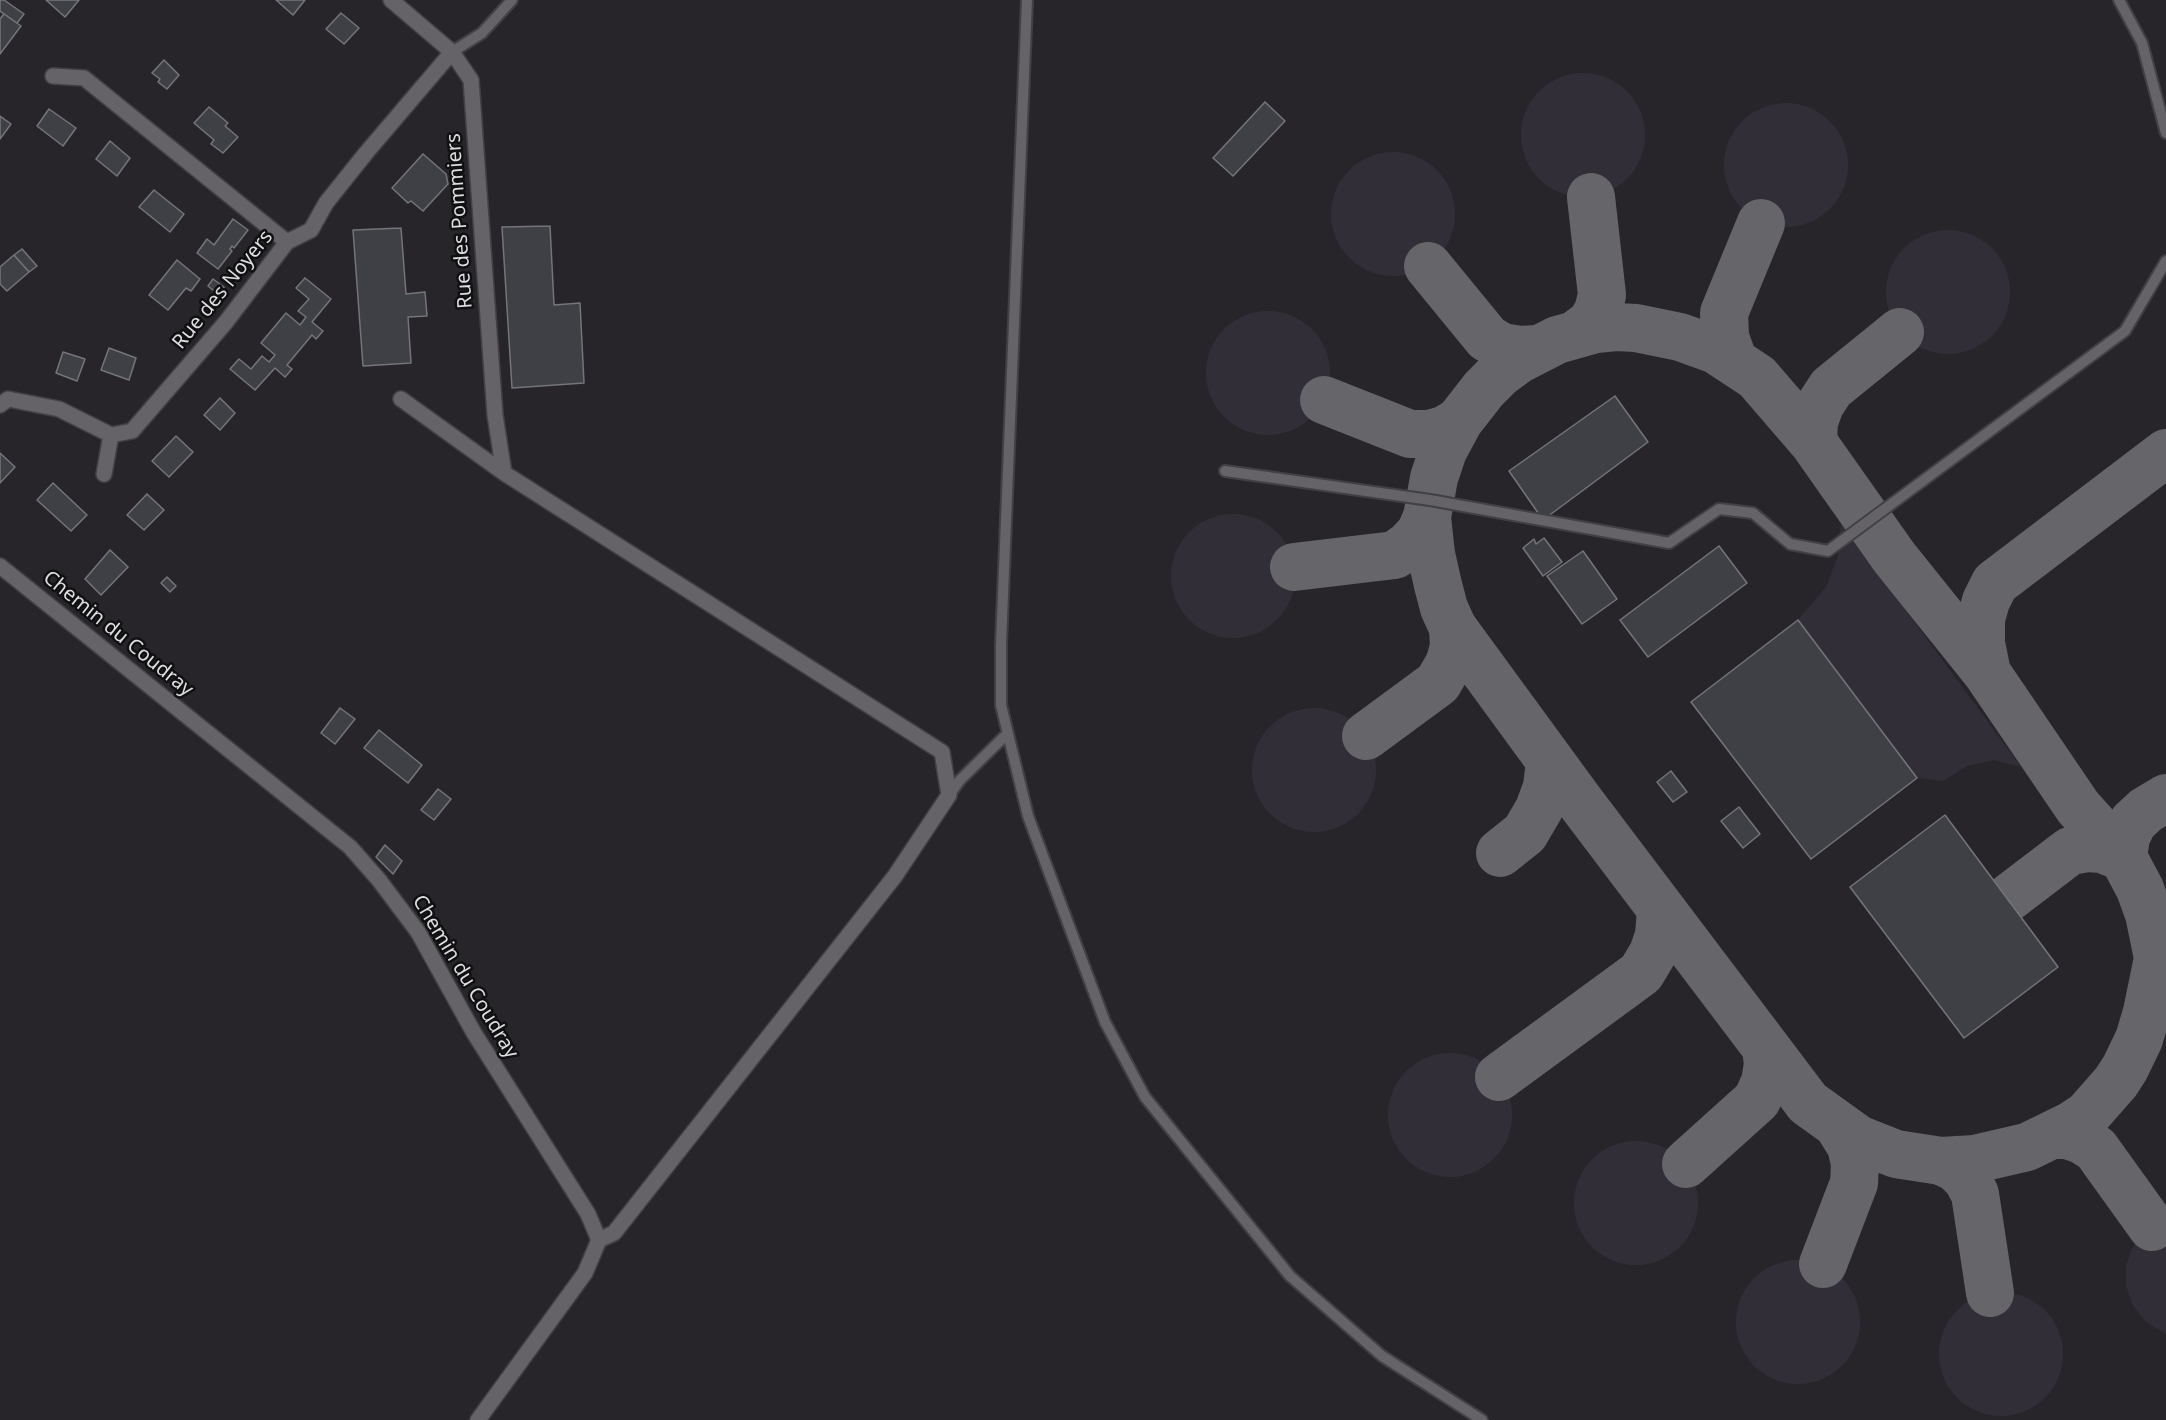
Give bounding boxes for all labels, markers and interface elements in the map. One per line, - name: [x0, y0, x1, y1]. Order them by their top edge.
- street label: Rue des Pommiers: [442, 133, 478, 309]
- street label: Rue des Noyers: [168, 226, 278, 354]
- street label: Chemin du Coudray: [38, 566, 198, 702]
- street label: Chemin du Coudray: [407, 891, 523, 1063]

